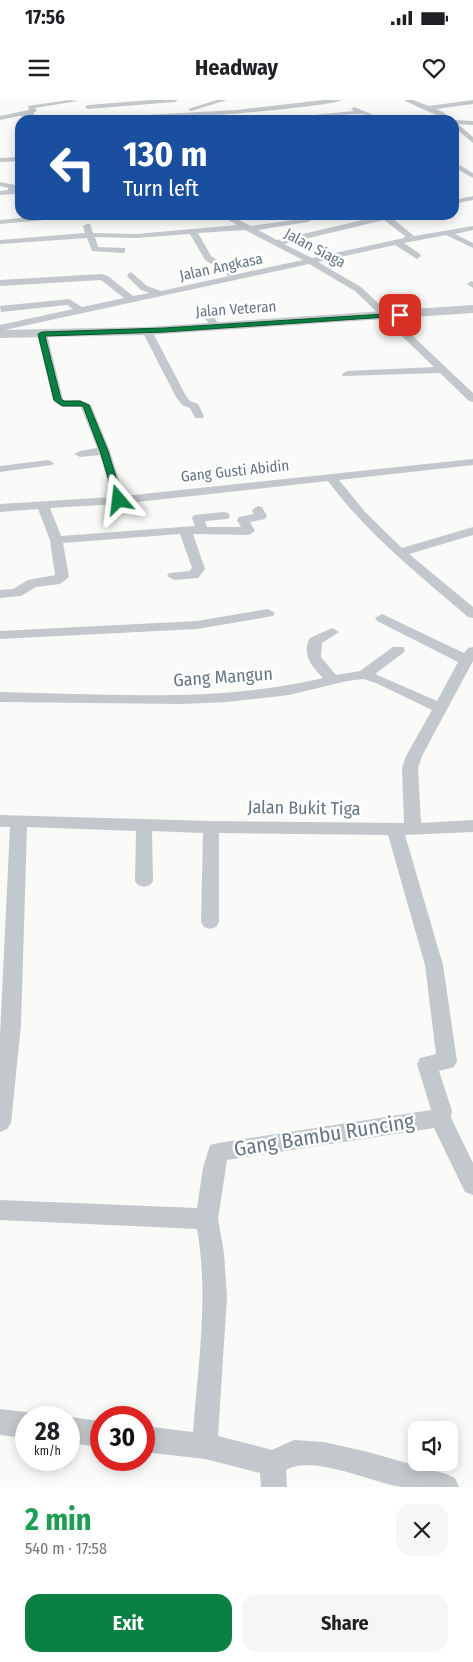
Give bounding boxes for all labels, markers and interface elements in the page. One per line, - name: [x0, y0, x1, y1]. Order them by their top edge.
- text: 17:56: [25, 6, 65, 29]
- icon: menu: [25, 54, 53, 82]
- text: Headway: [195, 54, 278, 81]
- icon: heart: [420, 54, 448, 82]
- text: 130 m: [123, 133, 207, 175]
- icon: left: [40, 135, 105, 200]
- text: Turn left: [123, 175, 199, 202]
- street label: Jalan Siaga: [281, 224, 349, 272]
- street label: Jalan Angkasa: [178, 249, 264, 285]
- pin: [379, 294, 421, 336]
- street label: Jalan Veteran: [195, 297, 277, 321]
- icon: arrive: [386, 301, 414, 329]
- street label: Gang Gusti Abidin: [180, 456, 290, 486]
- position arrow: [92, 473, 144, 525]
- street label: Gang Mangun: [173, 663, 273, 691]
- street label: Jalan Bukit Tiga: [247, 796, 361, 820]
- street label: Gang Bambu Runcing: [232, 1108, 416, 1162]
- speed limit sign: 30: [90, 1406, 155, 1471]
- text: 28: [35, 1417, 60, 1447]
- map controls: [408, 1421, 458, 1471]
- button: sound: [408, 1421, 458, 1471]
- text: km/h: [34, 1444, 61, 1458]
- text: 2 min: [25, 1502, 92, 1538]
- button: close: [396, 1504, 448, 1556]
- text: 540 m · 17:58: [25, 1539, 107, 1558]
- button: Exit: [25, 1594, 232, 1652]
- button: Share: [242, 1594, 448, 1652]

